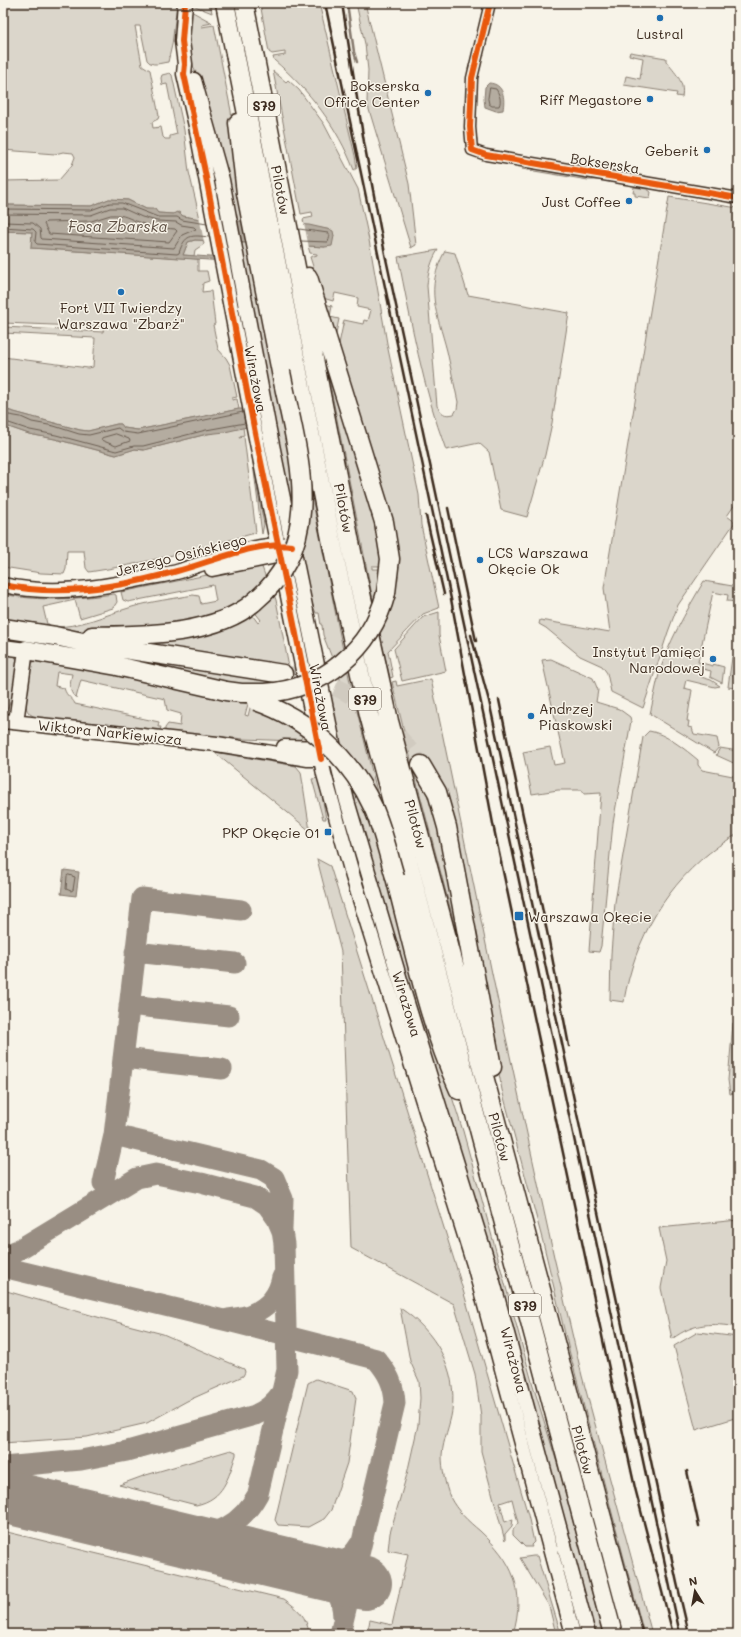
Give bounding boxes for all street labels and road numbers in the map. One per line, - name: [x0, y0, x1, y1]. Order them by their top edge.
- road number: S79: [248, 94, 280, 116]
- street label: Bokserska: [569, 148, 641, 178]
- street label: Pilotów: [267, 164, 295, 216]
- street label: Wirażowa: [240, 344, 272, 414]
- street label: Pilotów: [330, 482, 358, 534]
- street label: Jerzego Osińskiego: [114, 530, 248, 580]
- street label: Wirażowa: [305, 662, 337, 732]
- road number: S79: [349, 688, 381, 710]
- street label: Wiktora Narkiewicza: [37, 715, 183, 749]
- street label: Pilotów: [400, 797, 432, 851]
- street label: Wirażowa: [388, 969, 426, 1039]
- street label: Pilotów: [484, 1110, 516, 1164]
- road number: S79: [509, 1294, 541, 1316]
- street label: Wirażowa: [496, 1325, 532, 1395]
- street label: Pilotów: [567, 1423, 599, 1477]

